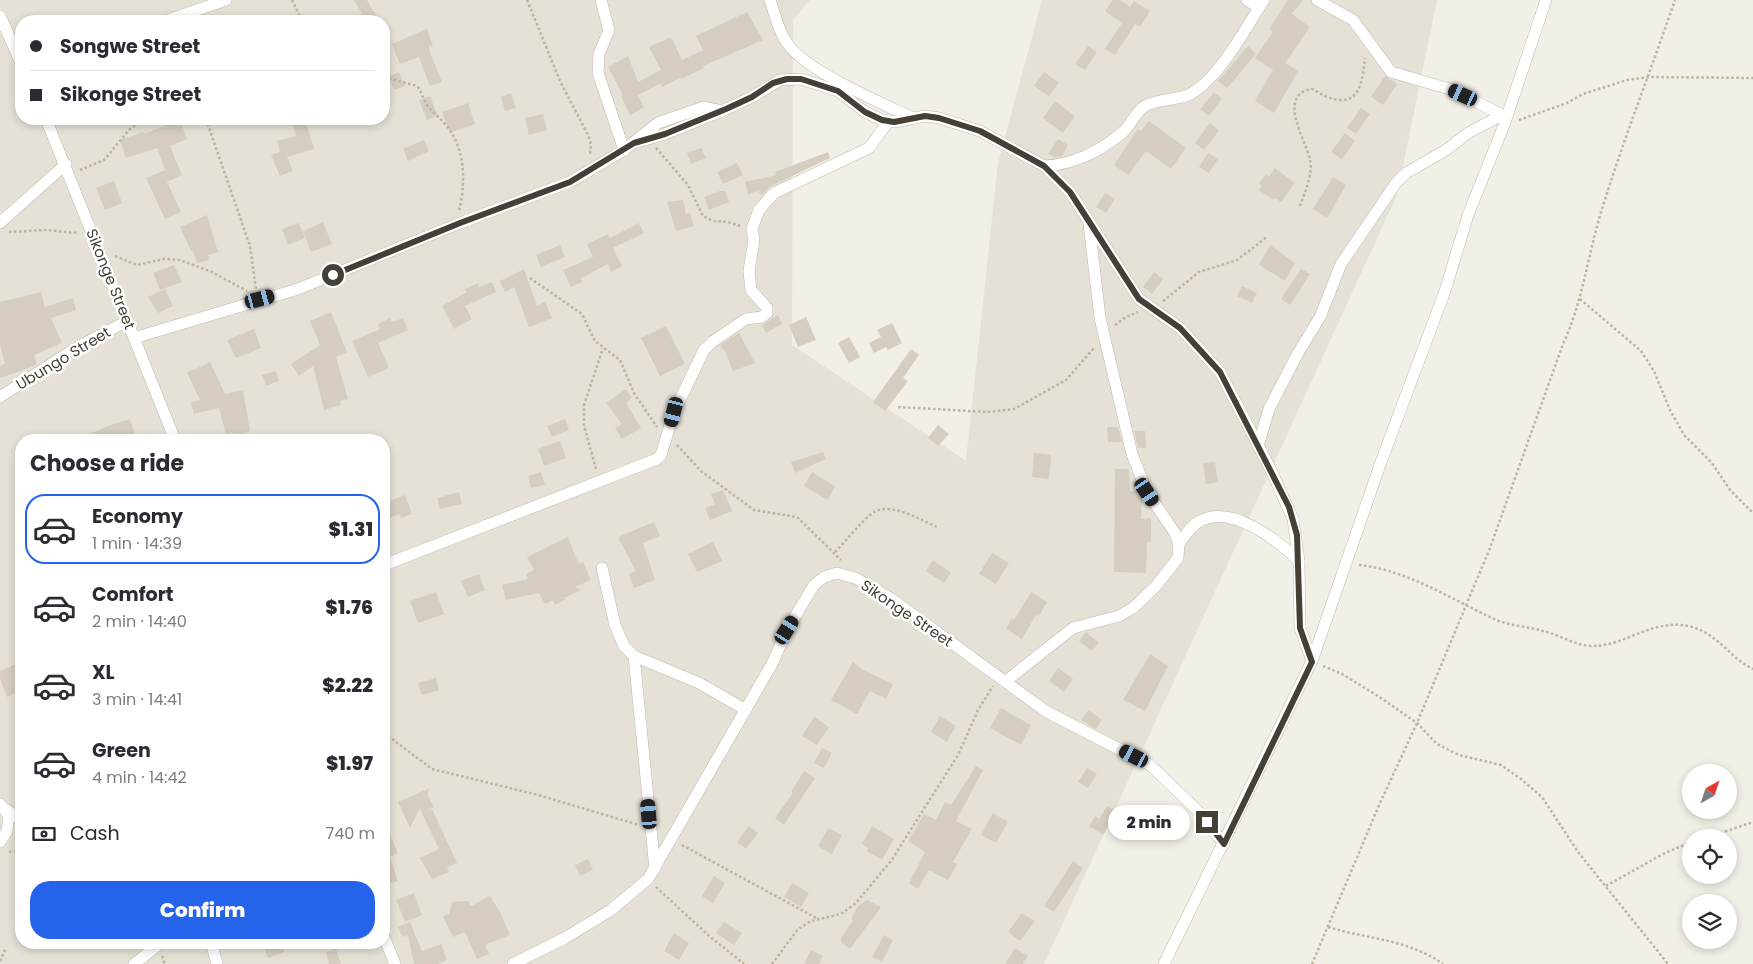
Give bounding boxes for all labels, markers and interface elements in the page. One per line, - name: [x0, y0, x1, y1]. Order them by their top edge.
- text: Songwe Street: [60, 33, 200, 60]
- text: Sikonge Street: [60, 81, 201, 108]
- car: [1446, 82, 1479, 108]
- street label: Sikonge Street: [81, 226, 141, 332]
- route start: [322, 264, 344, 286]
- car: [243, 288, 276, 310]
- street label: Ubungo Street: [12, 321, 114, 395]
- car: [663, 396, 684, 428]
- text: Choose a ride: [30, 448, 184, 479]
- car: [1132, 475, 1161, 509]
- text: Economy: [92, 503, 183, 530]
- icon: car: [32, 507, 77, 552]
- text: $1.31: [328, 516, 373, 543]
- text: 1 min · 14:39: [92, 532, 182, 555]
- street label: Sikonge Street: [857, 574, 957, 652]
- text: Comfort: [92, 581, 174, 608]
- icon: car: [32, 585, 77, 630]
- text: $1.76: [325, 594, 373, 621]
- text: 2 min · 14:40: [92, 610, 187, 633]
- car: [772, 613, 801, 647]
- text: XL: [92, 659, 115, 686]
- icon: car: [32, 663, 77, 708]
- text: $2.22: [322, 672, 373, 699]
- text: 3 min · 14:41: [92, 688, 182, 711]
- text: Green: [92, 737, 151, 764]
- icon: car: [32, 741, 77, 786]
- car: [1117, 743, 1150, 769]
- text: $1.97: [326, 750, 373, 777]
- north arrow: [1682, 764, 1738, 819]
- map controls: [1682, 764, 1737, 949]
- text: 4 min · 14:42: [92, 766, 187, 789]
- car: [640, 798, 657, 830]
- callout: 2 min: [1107, 804, 1190, 840]
- text: 2 min: [1126, 811, 1172, 834]
- route end: [1196, 811, 1218, 833]
- icon: cash: [30, 820, 58, 848]
- text: Cash: [70, 820, 120, 847]
- text: 740 m: [325, 822, 375, 845]
- button: locate: [1682, 829, 1737, 884]
- button: Confirm: [30, 881, 375, 939]
- button: layers: [1682, 894, 1737, 949]

